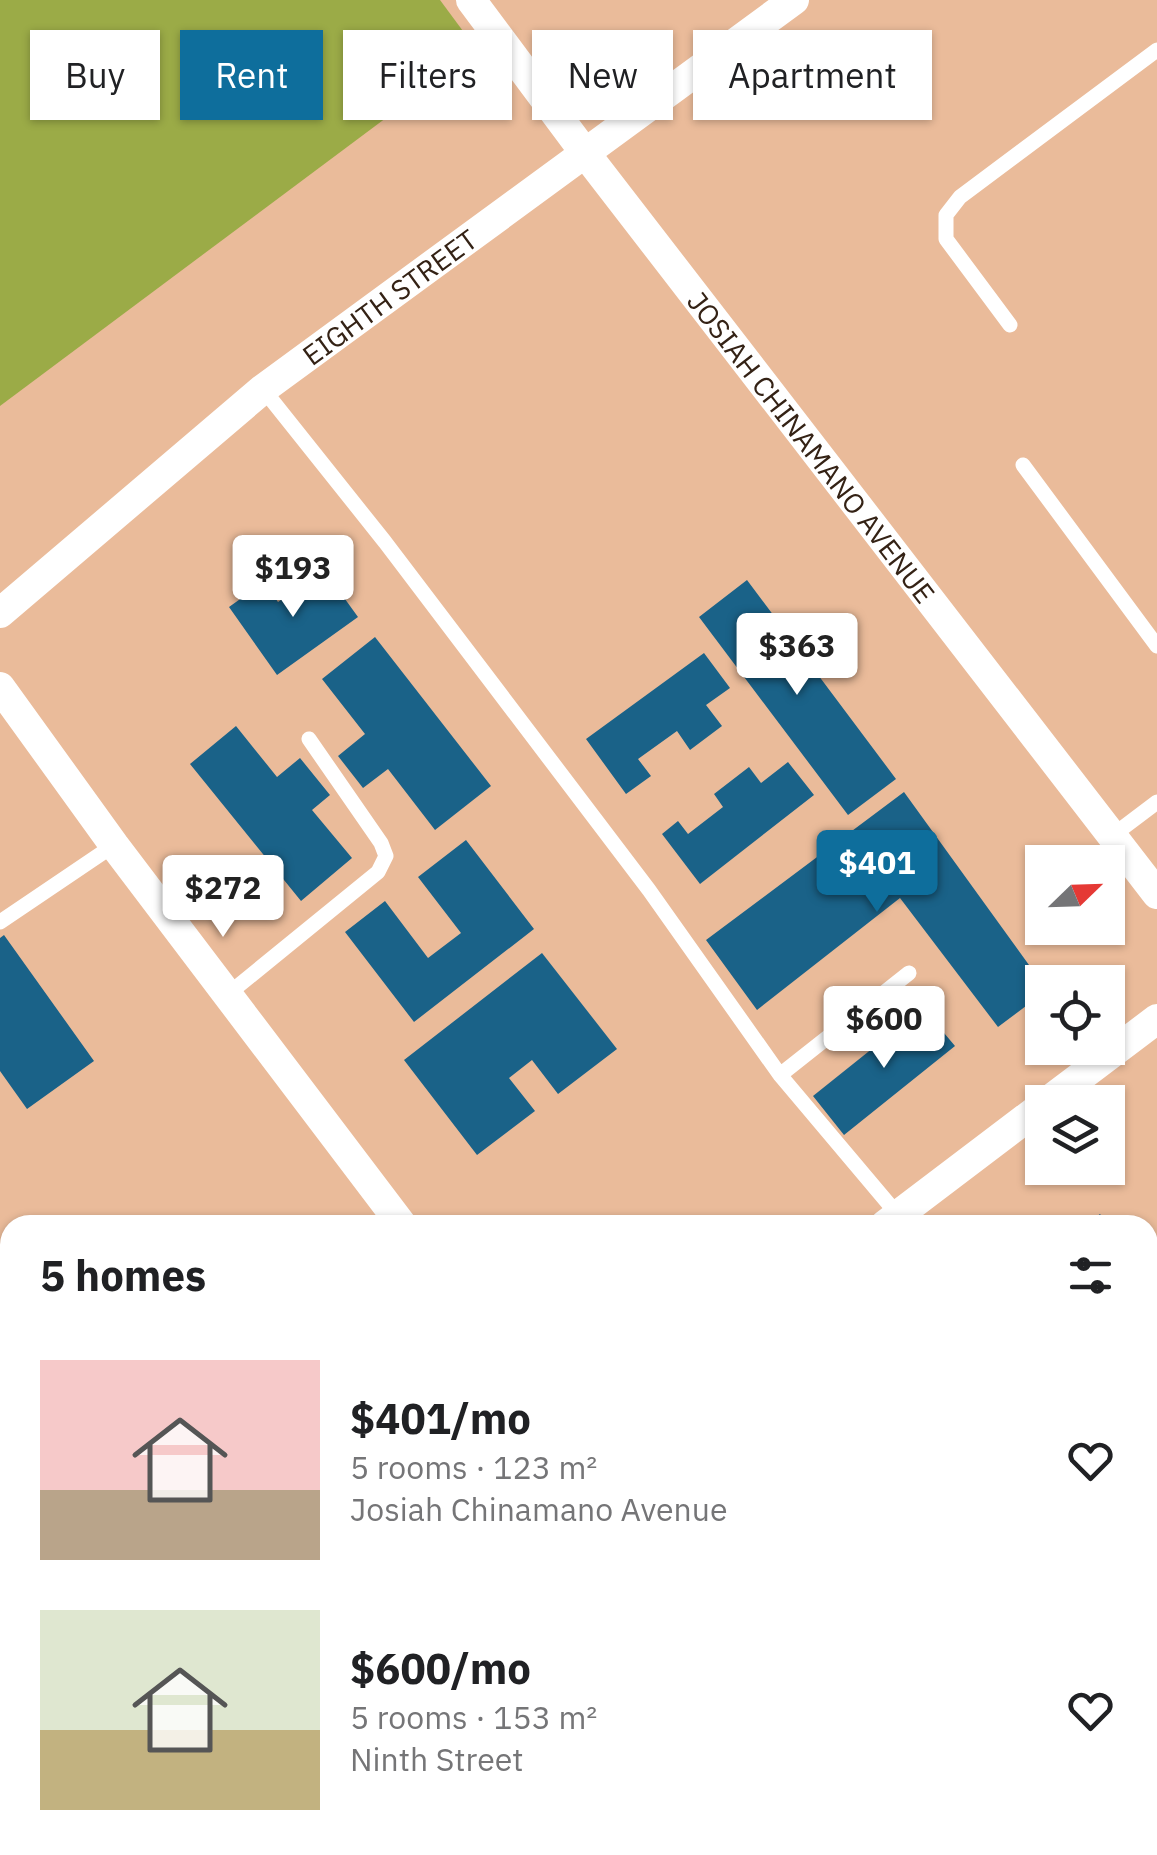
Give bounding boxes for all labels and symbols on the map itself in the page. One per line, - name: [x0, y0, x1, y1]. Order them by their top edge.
- street label: EIGHTH STREET: [295, 220, 484, 373]
- street label: JOSIAH CHINAMANO AVENUE: [680, 283, 944, 610]
- pin: $193: [234, 535, 352, 620]
- pin: $363: [738, 613, 856, 698]
- pin: $401: [818, 830, 936, 915]
- north arrow: [1025, 845, 1125, 945]
- pin: $272: [164, 855, 282, 940]
- pin: $600: [825, 986, 943, 1071]

